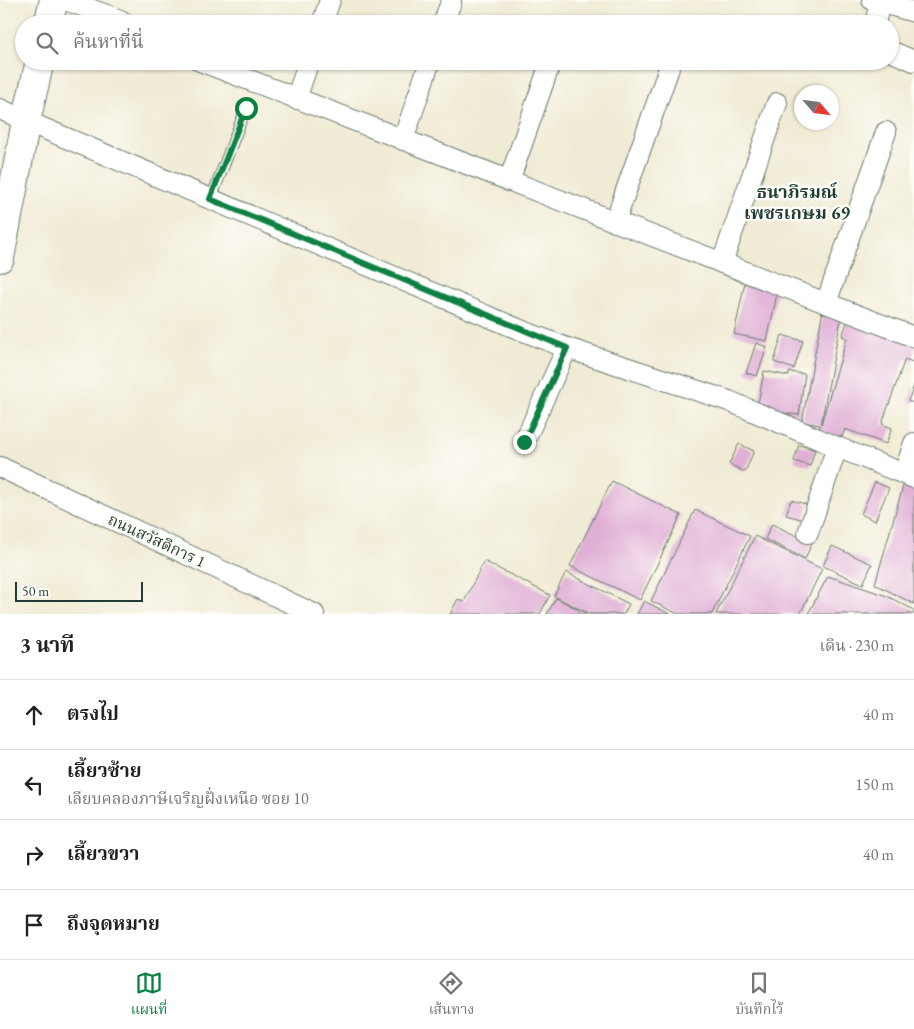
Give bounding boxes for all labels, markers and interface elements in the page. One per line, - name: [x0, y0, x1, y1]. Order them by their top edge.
- search box: [15, 15, 899, 70]
- icon: search: [33, 29, 61, 57]
- text: ค้นหาที่นี่: [73, 29, 144, 54]
- north arrow: [794, 85, 839, 130]
- route start: [235, 97, 258, 120]
- district label: ธนาภิรมณ์ เพชรเกษม 69: [744, 180, 851, 224]
- route end: [513, 431, 536, 454]
- street label: ถนนสวัสดิการ 1: [105, 509, 209, 572]
- scale bar: [15, 579, 142, 602]
- text: 50 m: [22, 582, 49, 600]
- text: 3 นาที: [20, 631, 74, 658]
- text: เดิน · 230 m: [819, 635, 894, 656]
- icon: ahead: [20, 701, 48, 729]
- text: ตรงไป: [67, 701, 119, 726]
- text: 40 m: [863, 704, 894, 725]
- text: เลี้ยวซ้าย: [67, 758, 141, 783]
- icon: left: [20, 771, 48, 799]
- text: 150 m: [855, 774, 894, 795]
- text: เลียบคลองภาษีเจริญฝั่งเหนือ ซอย 10: [67, 788, 309, 809]
- icon: right: [20, 841, 48, 869]
- text: เลี้ยวขวา: [67, 841, 139, 866]
- text: 40 m: [863, 844, 894, 865]
- icon: arrive: [20, 911, 48, 939]
- text: ถึงจุดหมาย: [67, 911, 160, 936]
- tab: แผนที่: [131, 969, 167, 1021]
- tab: เส้นทาง: [429, 969, 474, 1021]
- tab: บันทึกไว้: [736, 969, 783, 1021]

